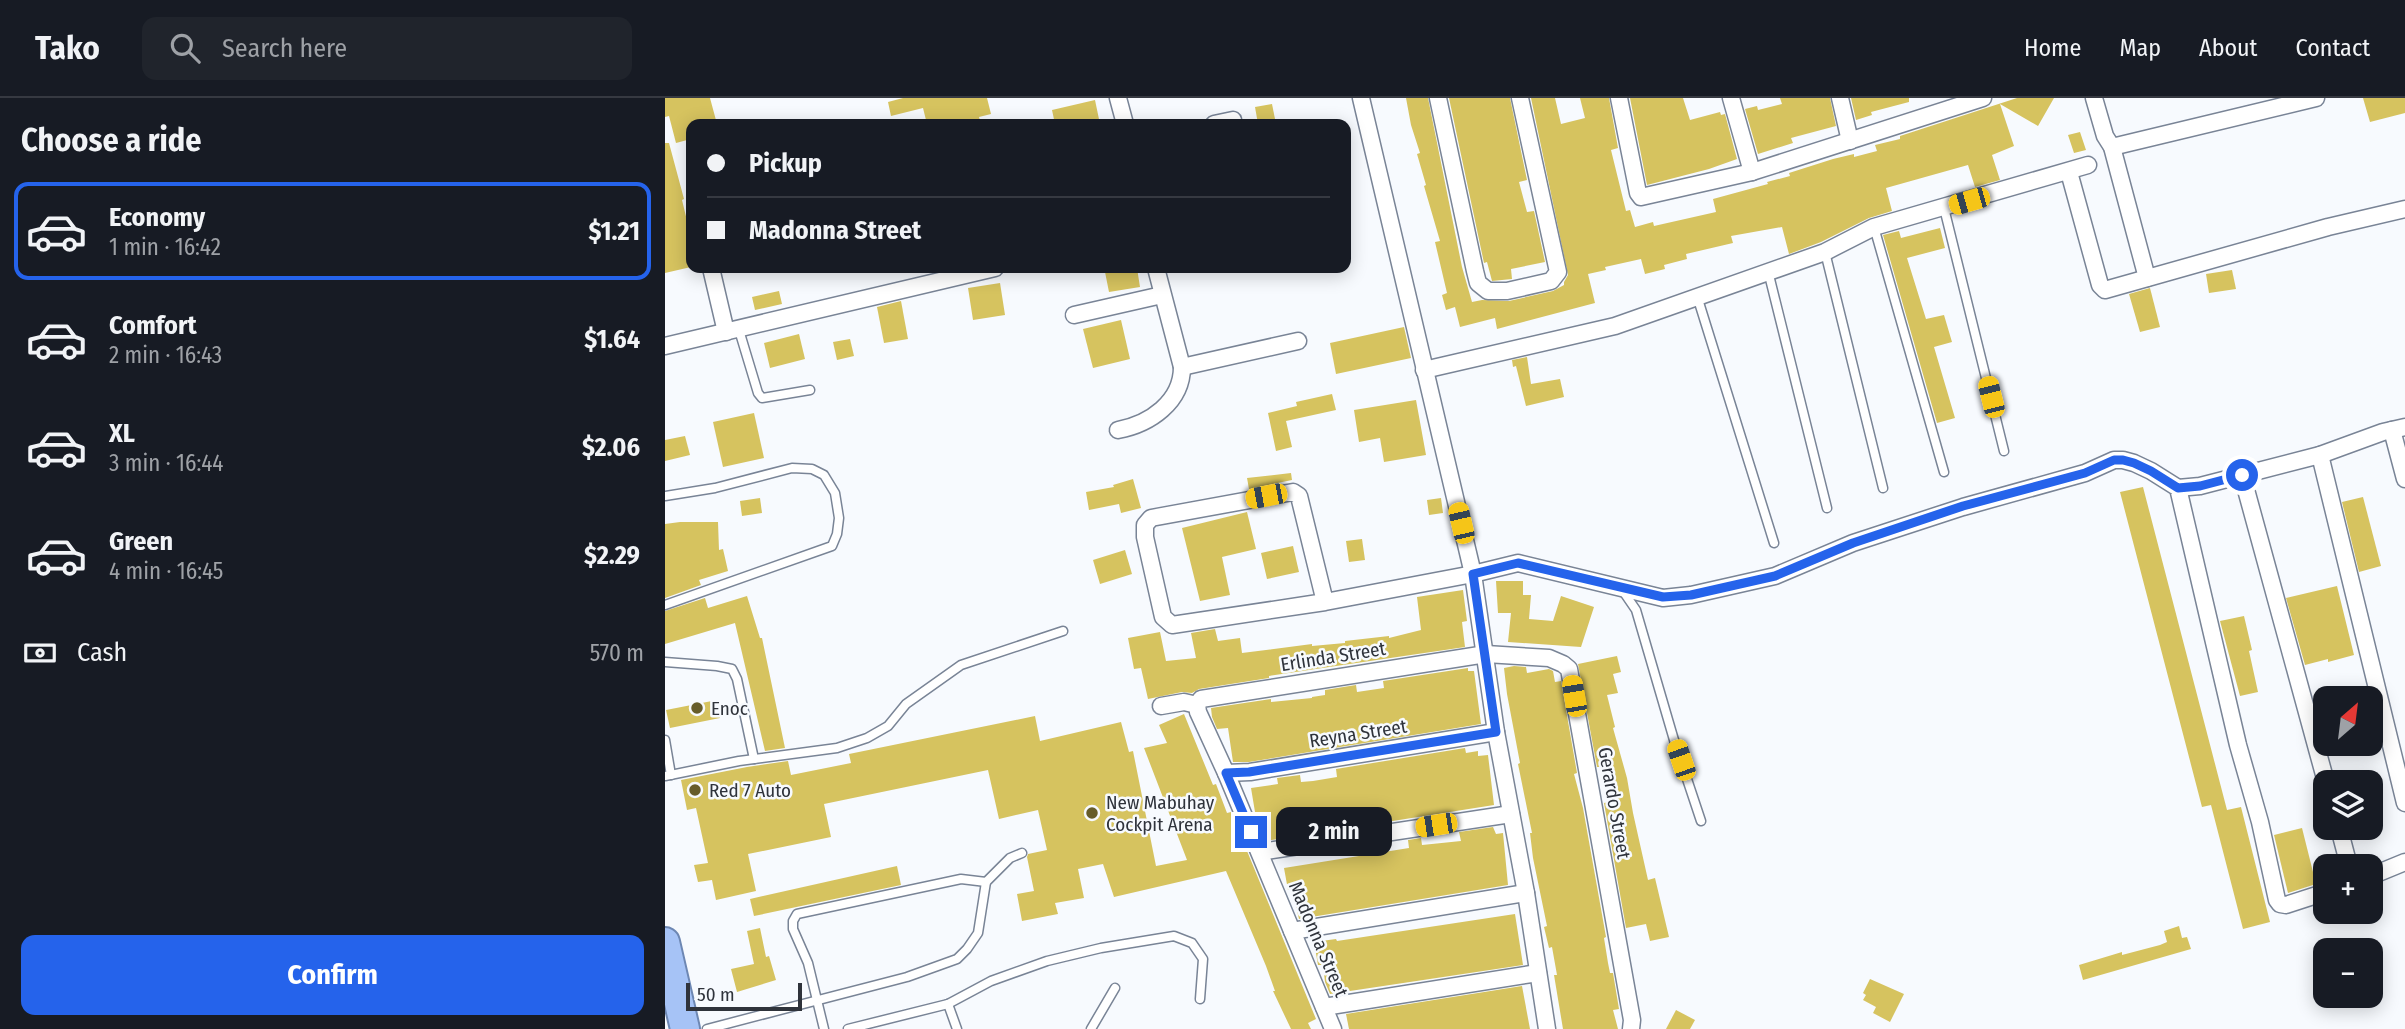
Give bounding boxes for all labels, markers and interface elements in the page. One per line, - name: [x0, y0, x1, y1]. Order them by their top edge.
- search box: [142, 17, 632, 80]
- text: Tako: [35, 28, 100, 68]
- icon: search: [166, 29, 204, 67]
- text: Search here: [222, 33, 347, 64]
- text: Home: [2024, 34, 2081, 62]
- text: Map: [2119, 34, 2161, 62]
- text: About: [2199, 34, 2257, 62]
- text: Contact: [2295, 34, 2370, 62]
- text: Choose a ride: [21, 121, 202, 159]
- text: Pickup: [749, 148, 822, 179]
- car: [1946, 185, 1993, 217]
- icon: car: [25, 200, 88, 263]
- text: Economy: [109, 202, 205, 233]
- text: Madonna Street: [749, 215, 921, 246]
- text: $1.21: [588, 216, 640, 247]
- text: 1 min · 16:42: [109, 233, 221, 261]
- icon: car: [25, 308, 88, 371]
- text: Comfort: [109, 310, 197, 341]
- text: $1.64: [584, 324, 640, 355]
- text: 2 min · 16:43: [109, 341, 222, 369]
- car: [1976, 374, 2007, 420]
- icon: car: [25, 416, 88, 479]
- text: XL: [109, 418, 135, 449]
- text: $2.06: [582, 432, 640, 463]
- text: 3 min · 16:44: [109, 449, 223, 477]
- route start: [2226, 459, 2258, 491]
- car: [1244, 482, 1289, 510]
- car: [1447, 500, 1476, 546]
- icon: car: [25, 524, 88, 587]
- text: Green: [109, 526, 173, 557]
- text: $2.29: [584, 540, 640, 571]
- text: 4 min · 16:45: [109, 557, 223, 585]
- icon: cash: [21, 634, 59, 672]
- text: Cash: [77, 637, 127, 668]
- street label: Erlinda Street: [1279, 637, 1388, 676]
- text: 570 m: [590, 639, 644, 667]
- car: [1561, 673, 1588, 719]
- north arrow: [2313, 686, 2383, 756]
- map controls: [2313, 686, 2383, 1008]
- place label: Enoc: [711, 697, 748, 720]
- marker: Enoc: [689, 700, 705, 716]
- street label: Reyna Street: [1308, 714, 1409, 753]
- car: [1665, 737, 1698, 783]
- street label: Gerardo Street: [1593, 745, 1636, 862]
- button: layers: [2313, 770, 2383, 840]
- place label: Red 7 Auto: [709, 779, 791, 802]
- marker: Red 7 Auto: [687, 782, 703, 798]
- place label: New Mabuhay Cockpit Arena: [1106, 791, 1215, 836]
- marker: New Mabuhay Cockpit Arena: [1084, 805, 1100, 821]
- callout: 2 min: [1275, 808, 1391, 856]
- car: [1414, 811, 1459, 839]
- route end: [1235, 816, 1267, 848]
- text: 2 min: [1309, 817, 1360, 845]
- button: +: [2313, 854, 2383, 924]
- street label: Madonna Street: [1284, 878, 1354, 1001]
- button: Confirm: [21, 935, 644, 1015]
- button: −: [2313, 938, 2383, 1008]
- scale bar: [686, 980, 801, 1012]
- text: 50 m: [697, 983, 735, 1006]

